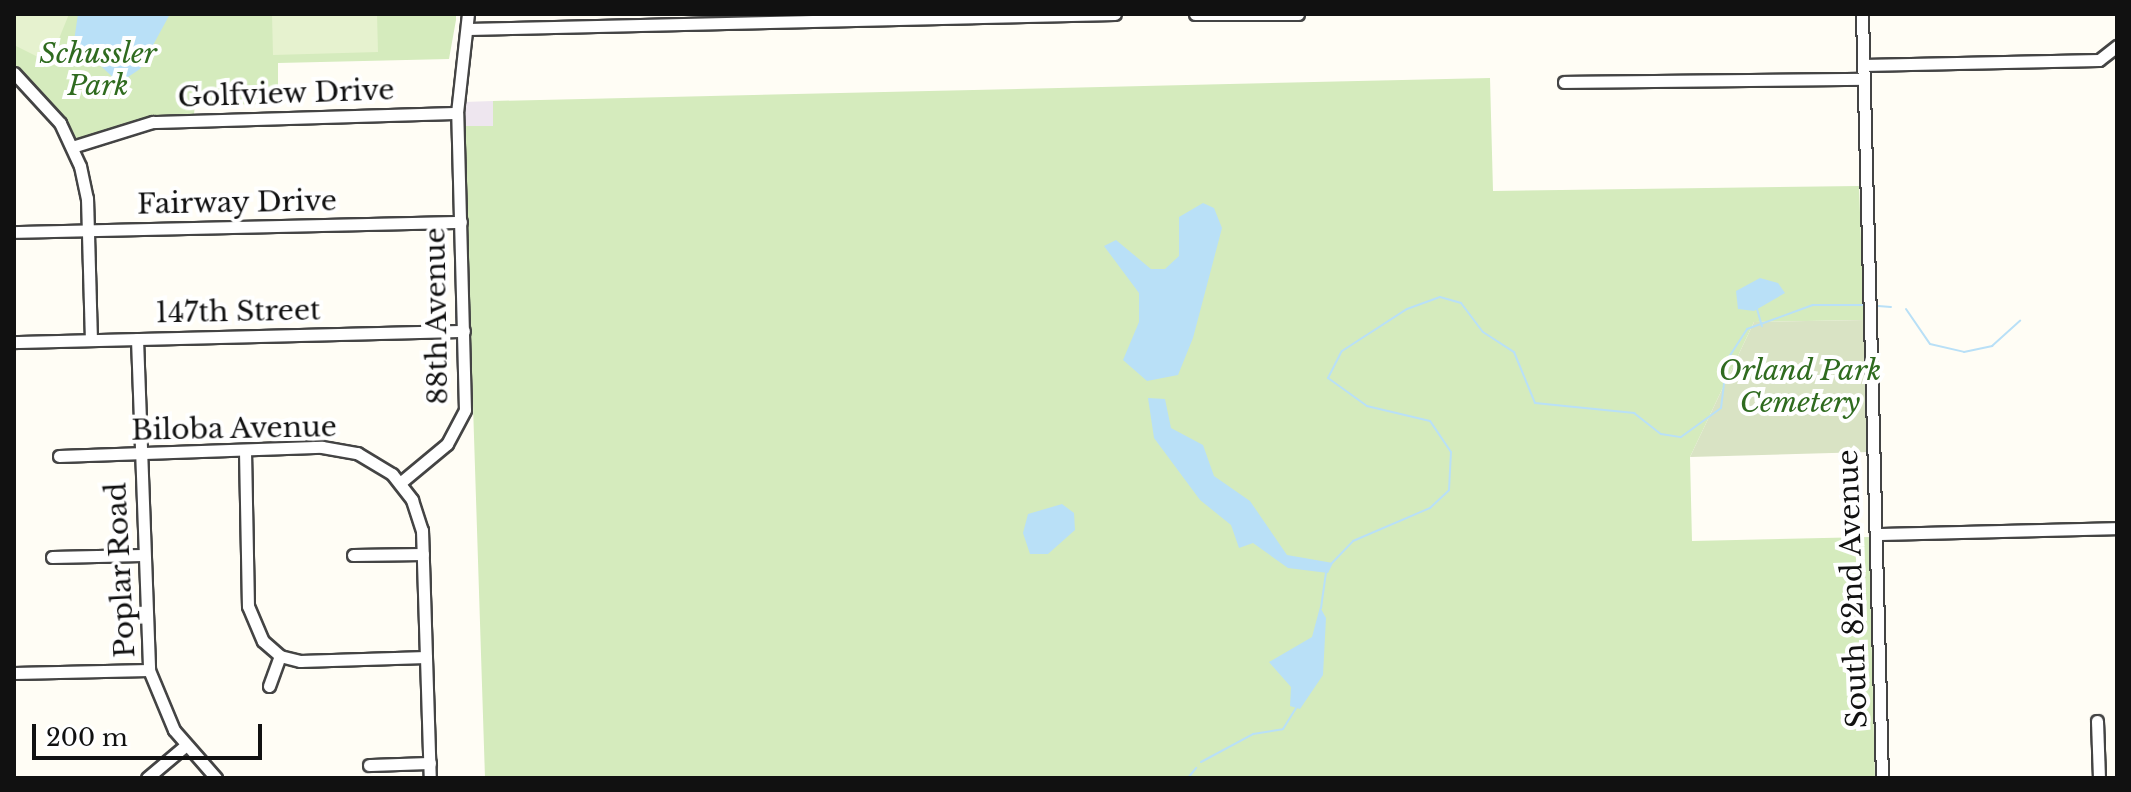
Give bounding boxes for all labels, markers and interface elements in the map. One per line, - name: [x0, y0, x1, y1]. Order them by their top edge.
- park label: Schussler Park: [39, 37, 157, 103]
- street label: Golfview Drive: [177, 73, 395, 115]
- street label: Fairway Drive: [136, 184, 338, 222]
- street label: 88th Avenue: [419, 226, 455, 406]
- street label: 147th Street: [155, 294, 321, 330]
- park label: Orland Park Cemetery: [1718, 354, 1882, 420]
- street label: Biloba Avenue: [130, 410, 338, 448]
- street label: South 82nd Avenue: [1831, 448, 1875, 730]
- street label: Poplar Road: [100, 481, 142, 659]
- scale bar: [36, 708, 266, 758]
- text: 200 m: [46, 723, 128, 752]

